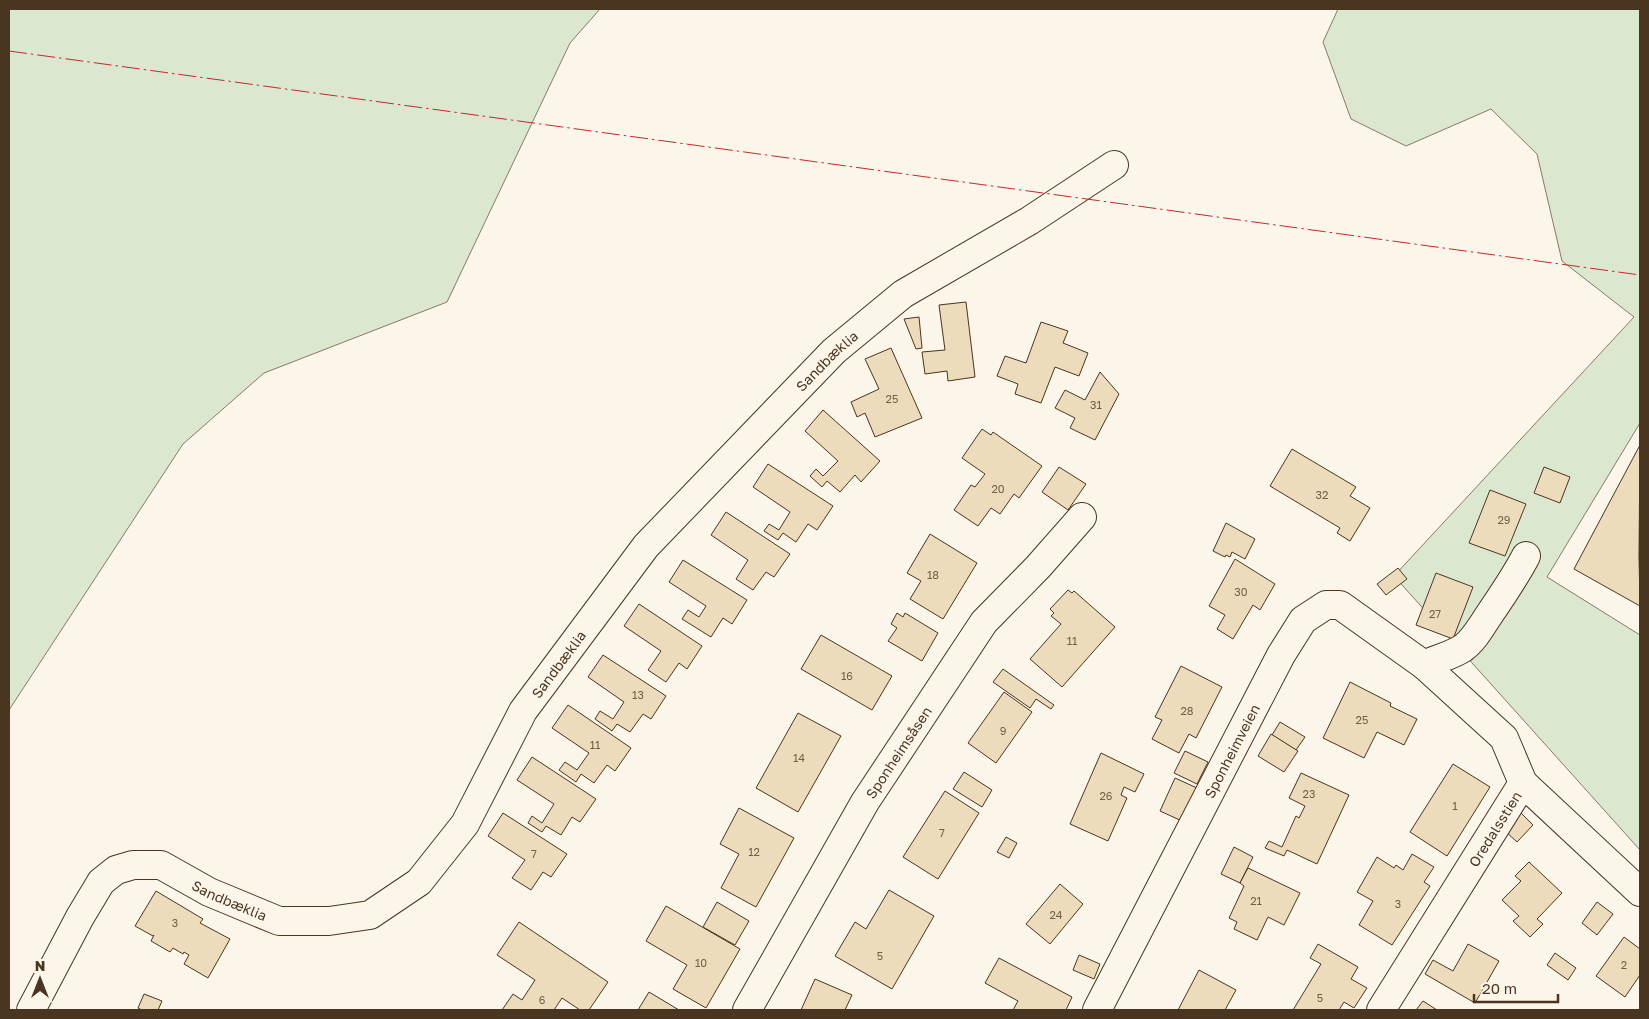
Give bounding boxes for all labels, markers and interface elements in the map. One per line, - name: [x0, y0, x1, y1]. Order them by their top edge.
- street label: Sandbæklia: [792, 327, 861, 394]
- house number: 25: [886, 392, 898, 405]
- house number: 31: [1090, 398, 1102, 411]
- house number: 20: [991, 482, 1005, 495]
- house number: 32: [1316, 488, 1328, 501]
- house number: 29: [1497, 513, 1511, 526]
- house number: 18: [927, 568, 939, 581]
- house number: 30: [1234, 585, 1248, 598]
- house number: 27: [1429, 607, 1441, 620]
- street label: Sandbæklia: [527, 627, 589, 701]
- house number: 11: [1067, 634, 1077, 647]
- house number: 16: [841, 669, 853, 682]
- house number: 13: [632, 688, 644, 701]
- street label: Sponheimveien: [1200, 701, 1263, 801]
- street label: Sponheimsåsen: [861, 703, 935, 801]
- house number: 28: [1180, 704, 1194, 717]
- house number: 25: [1356, 713, 1368, 726]
- house number: 9: [1000, 724, 1006, 737]
- house number: 11: [590, 738, 600, 751]
- house number: 14: [793, 751, 805, 764]
- house number: 23: [1303, 787, 1315, 800]
- street label: Oredalsstien: [1465, 788, 1524, 869]
- house number: 26: [1099, 789, 1113, 802]
- house number: 1: [1452, 799, 1458, 812]
- house number: 7: [939, 826, 945, 839]
- house number: 12: [748, 845, 760, 858]
- house number: 7: [531, 847, 537, 860]
- street label: Sandbæklia: [189, 876, 270, 924]
- house number: 21: [1250, 894, 1262, 907]
- house number: 3: [1395, 897, 1401, 910]
- house number: 24: [1049, 908, 1063, 921]
- house number: 3: [172, 916, 178, 929]
- house number: 5: [877, 949, 883, 962]
- north arrow: [15, 954, 65, 1004]
- house number: 10: [695, 956, 707, 969]
- text: N: [35, 957, 45, 974]
- house number: 2: [1621, 958, 1627, 971]
- scale bar: [1474, 972, 1558, 1004]
- text: 20 m: [1482, 979, 1517, 997]
- house number: 5: [1317, 991, 1323, 1004]
- house number: 6: [539, 993, 546, 1006]

